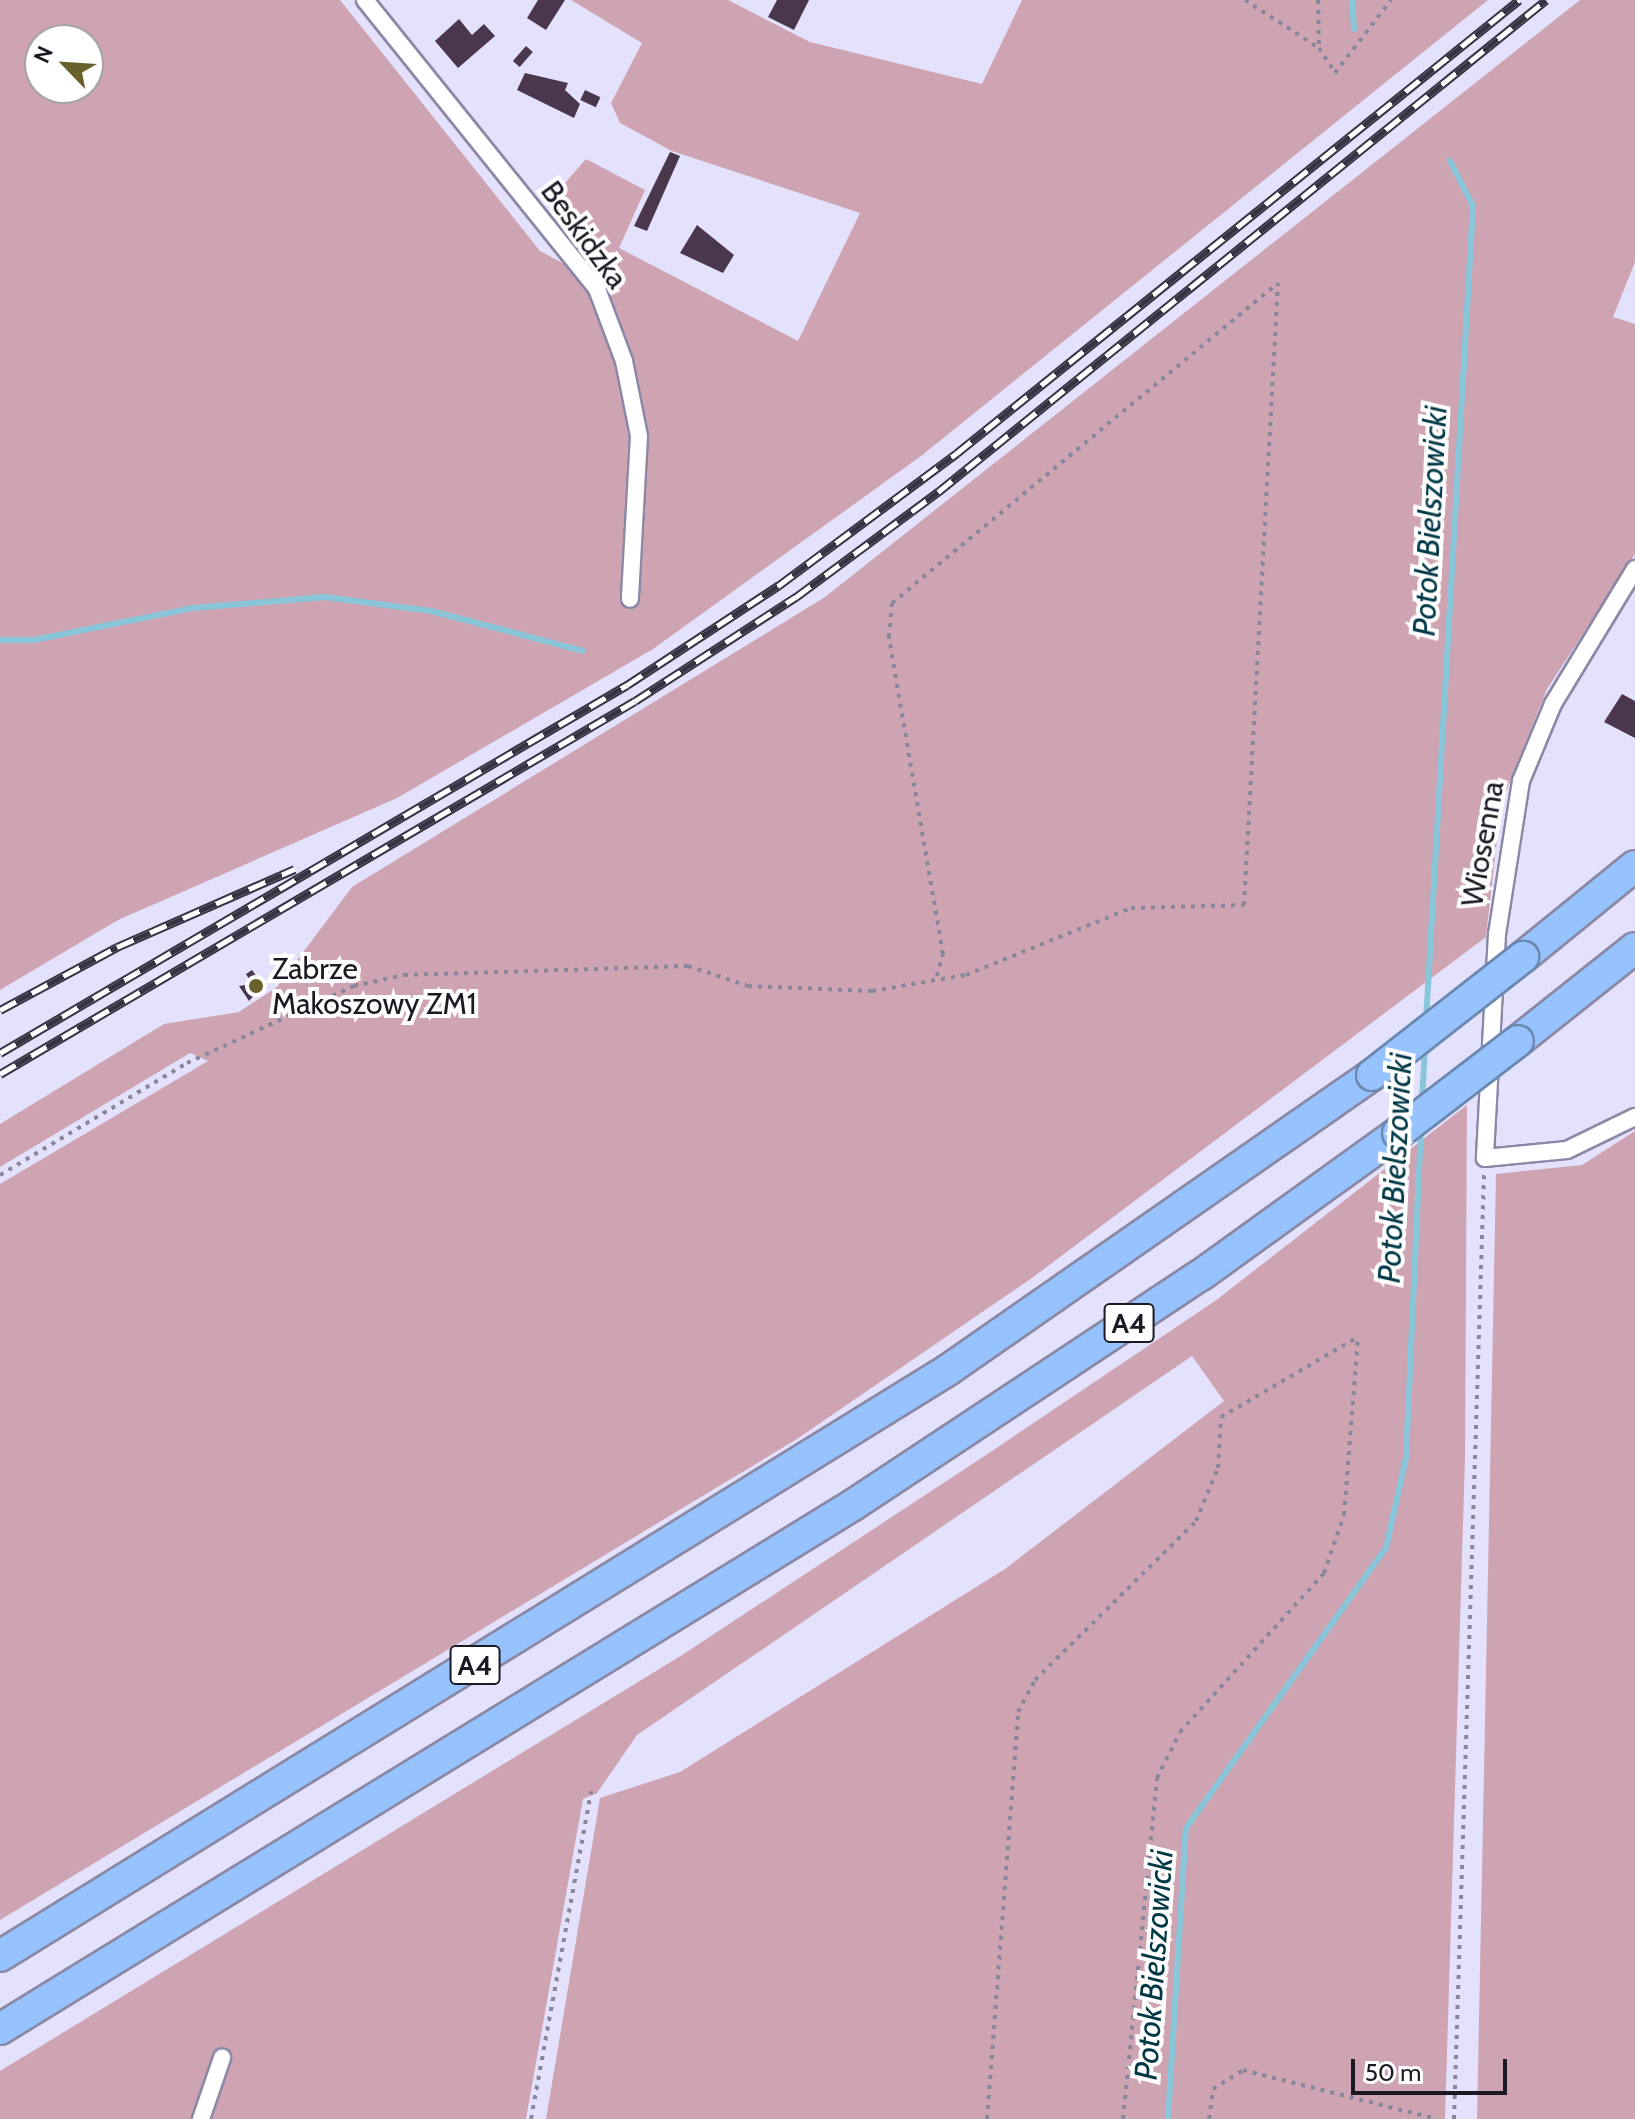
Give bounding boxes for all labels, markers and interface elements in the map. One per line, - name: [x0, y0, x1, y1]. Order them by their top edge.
- north arrow: [24, 24, 104, 104]
- text: N: [28, 42, 59, 67]
- street label: Beskidzka: [533, 174, 635, 296]
- water label: Potok Bielszowicki: [1405, 405, 1455, 637]
- street label: Wiosenna: [1454, 778, 1512, 910]
- place label: Zabrze Makoszowy ZM1: [272, 951, 476, 1022]
- marker: Zabrze Makoszowy ZM1: [247, 977, 265, 995]
- water label: Potok Bielszowicki: [1370, 1052, 1420, 1284]
- road number: A4: [1103, 1299, 1155, 1347]
- road number: A4: [449, 1641, 501, 1689]
- water label: Potok Bielszowicki: [1127, 1849, 1181, 2081]
- scale bar: [1355, 2043, 1511, 2093]
- text: 50 m: [1365, 2058, 1421, 2087]

